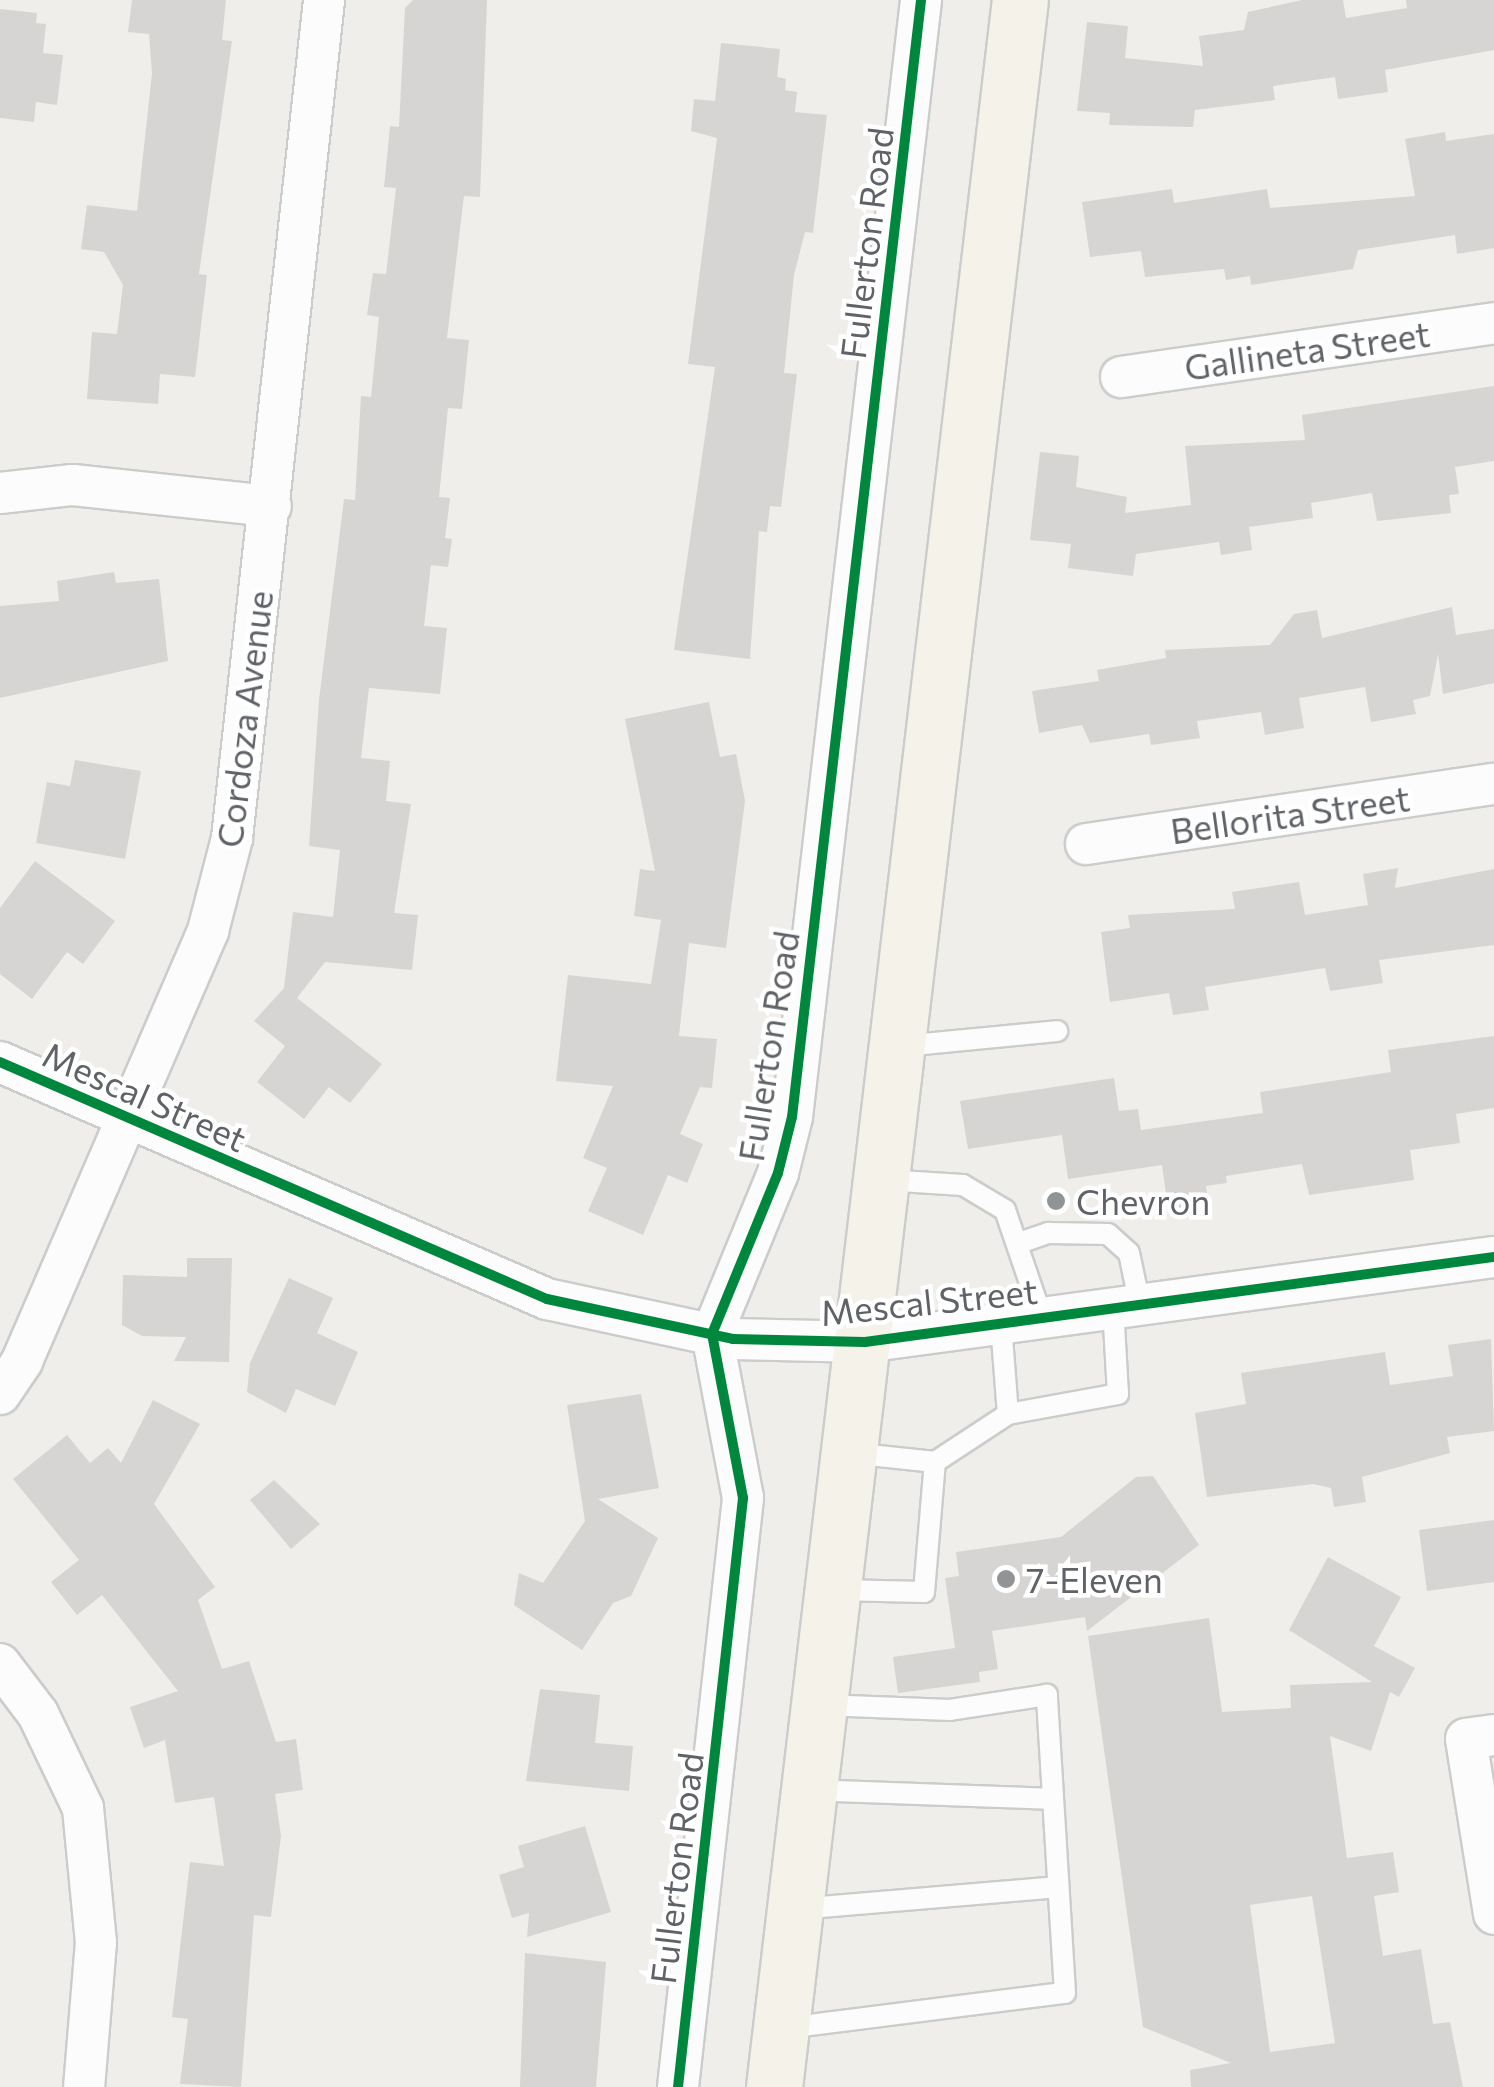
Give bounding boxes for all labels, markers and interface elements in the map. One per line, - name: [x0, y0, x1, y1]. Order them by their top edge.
- street label: Fullerton Road: [831, 125, 901, 361]
- street label: Gallineta Street: [1182, 312, 1432, 388]
- street label: Cordoza Avenue: [207, 588, 281, 850]
- street label: Bellorita Street: [1168, 776, 1412, 852]
- street label: Fullerton Road: [729, 928, 807, 1164]
- street label: Mescal Street: [37, 1032, 253, 1160]
- place label: Chevron: [1076, 1180, 1210, 1222]
- marker: Chevron: [1045, 1190, 1067, 1212]
- street label: Mescal Street: [818, 1269, 1040, 1333]
- place label: 7-Eleven: [1026, 1558, 1163, 1600]
- marker: 7-Eleven: [995, 1568, 1017, 1590]
- street label: Fullerton Road: [641, 1750, 711, 1986]

